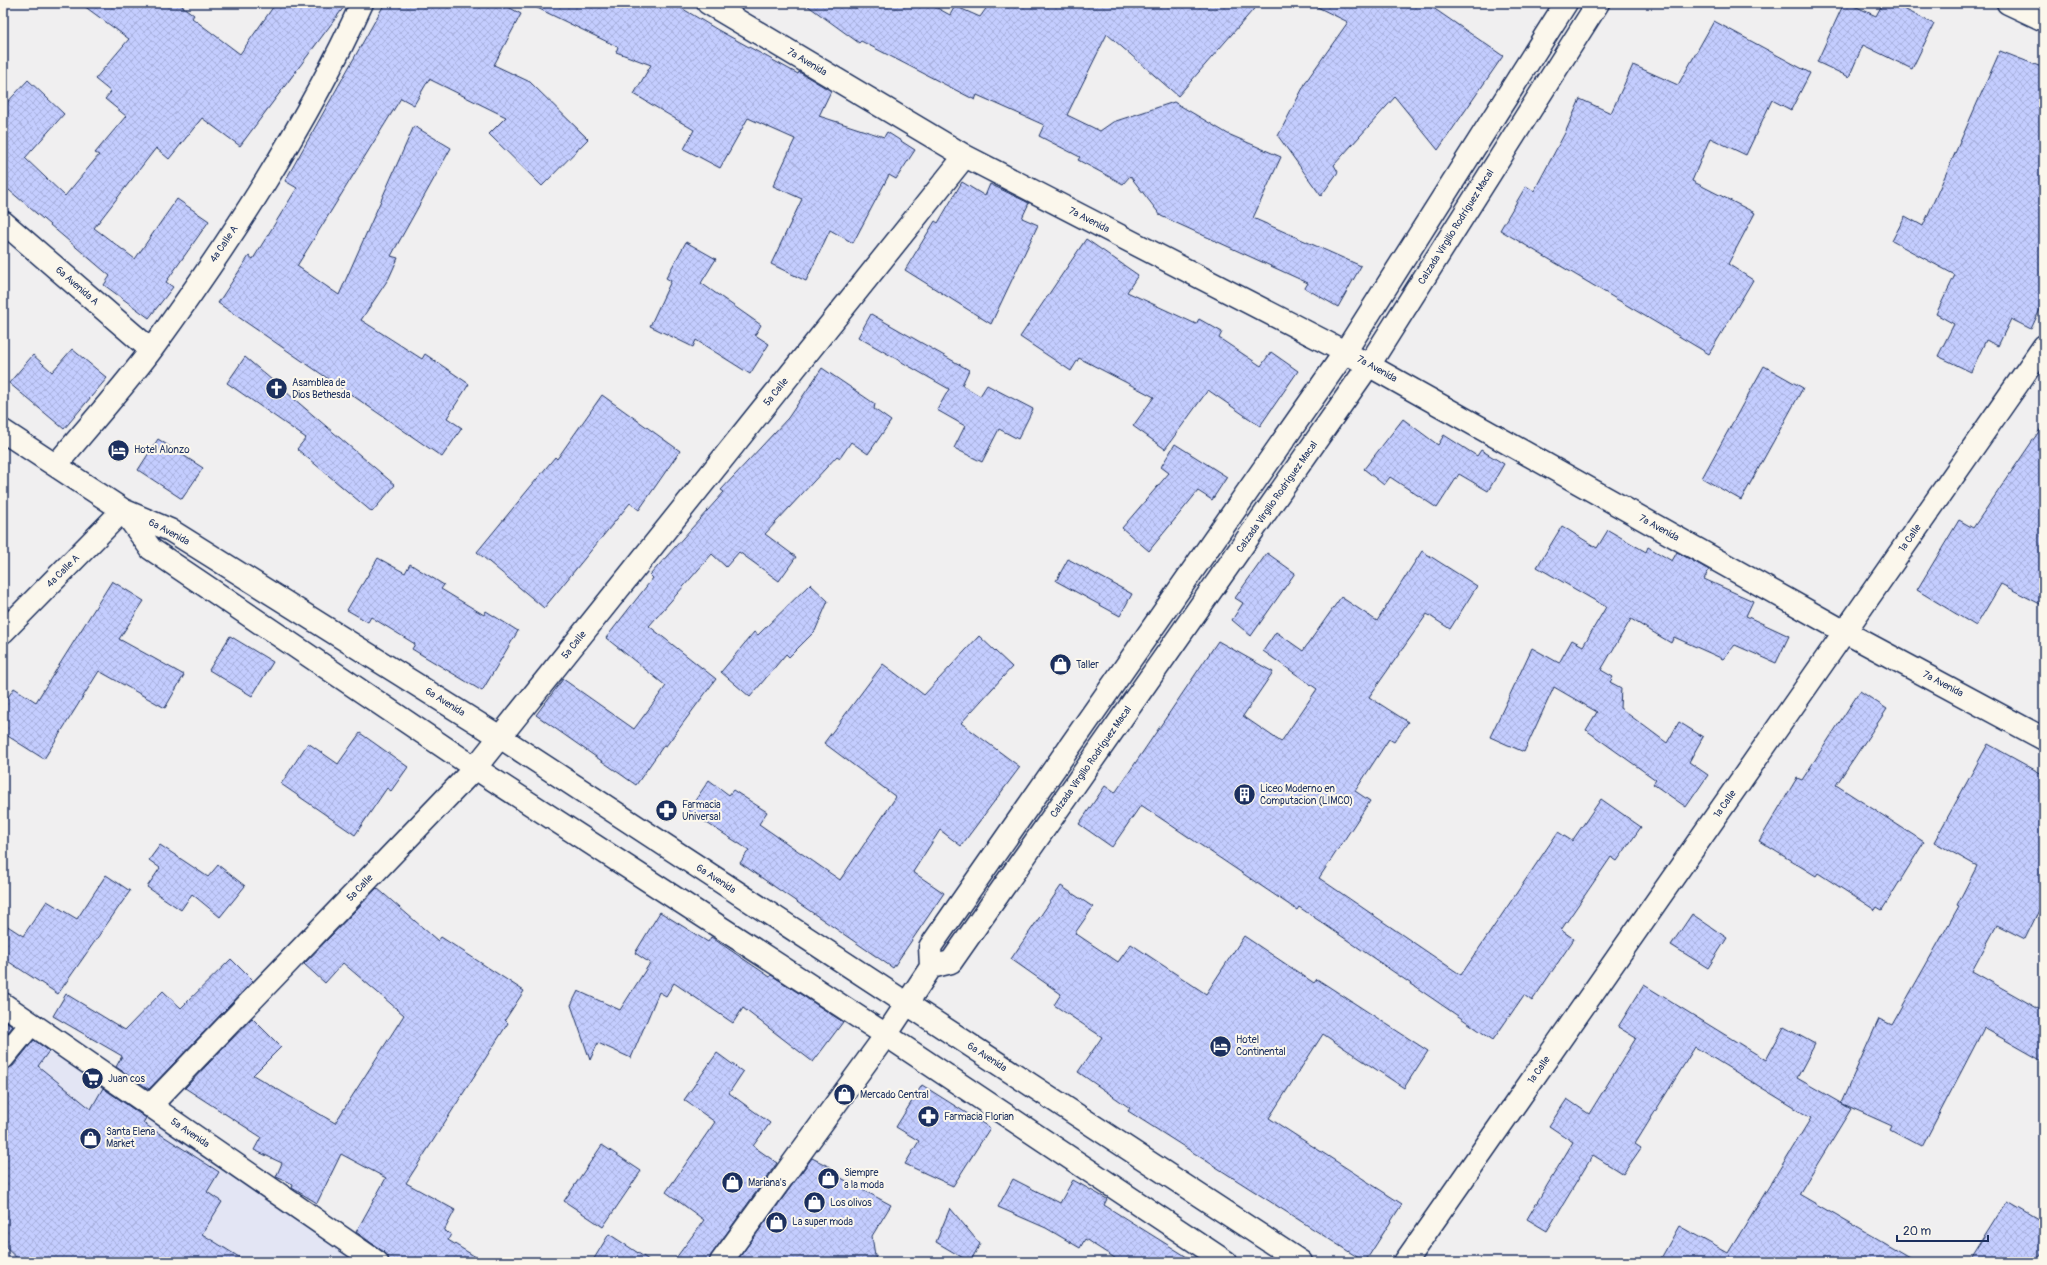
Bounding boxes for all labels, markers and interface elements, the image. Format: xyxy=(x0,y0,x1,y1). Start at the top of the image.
street label: 7a Avenida xyxy=(785,45,829,79)
street label: Calzada Virgilio Rodríguez Macal xyxy=(1416,167,1496,287)
street label: 7a Avenida xyxy=(1067,205,1112,236)
street label: 4a Calle A xyxy=(207,223,241,265)
street label: 6a Avenida A xyxy=(53,264,101,308)
street label: 7a Avenida xyxy=(1355,353,1400,385)
street label: 5a Calle xyxy=(761,375,791,409)
church icon: Asamblea de Dios Bethesda xyxy=(264,376,290,402)
place label: Asamblea de Dios Bethesda xyxy=(292,377,351,401)
hotel icon: Hotel Alonzo xyxy=(106,437,132,463)
street label: Calzada Virgilio Rodríguez Macal xyxy=(1234,439,1320,555)
place label: Hotel Alonzo xyxy=(134,444,190,456)
street label: 7a Avenida xyxy=(1637,512,1682,544)
street label: 6a Avenida xyxy=(146,516,192,548)
street label: 1a Calle xyxy=(1896,522,1924,554)
street label: 4a Calle A xyxy=(44,552,82,590)
street label: 5a Calle xyxy=(559,628,589,662)
shop icon: Taller xyxy=(1048,652,1074,678)
place label: Taller xyxy=(1076,659,1099,671)
street label: 7a Avenida xyxy=(1921,668,1966,700)
street label: 6a Avenida xyxy=(423,685,467,719)
street label: Calzada Virgilio Rodríguez Macal xyxy=(1048,704,1134,820)
building icon: Liceo Moderno en Computacion (LIMCO) xyxy=(1231,782,1257,808)
place label: Liceo Moderno en Computacion (LIMCO) xyxy=(1260,783,1353,807)
street label: 1a Calle xyxy=(1711,788,1739,820)
pharmacy icon: Farmacia Universal xyxy=(654,798,680,824)
place label: Farmacia Universal xyxy=(682,799,721,823)
street label: 6a Avenida xyxy=(694,862,738,896)
street label: 5a Calle xyxy=(344,872,376,904)
hotel icon: Hotel Continental xyxy=(1207,1033,1233,1059)
place label: Hotel Continental xyxy=(1236,1034,1286,1058)
street label: 6a Avenida xyxy=(965,1040,1009,1074)
street label: 1a Calle xyxy=(1525,1054,1553,1086)
supermarket icon: Juan cos xyxy=(80,1066,106,1092)
place label: Juan cos xyxy=(108,1073,145,1085)
shop icon: Mercado Central xyxy=(831,1082,857,1108)
place label: Mercado Central xyxy=(860,1089,929,1101)
pharmacy icon: Farmacia Florian xyxy=(916,1104,942,1130)
place label: Farmacia Florian xyxy=(944,1111,1014,1123)
street label: 5a Avenida xyxy=(168,1116,212,1151)
shop icon: Santa Elena Market xyxy=(78,1125,104,1151)
place label: Santa Elena Market xyxy=(106,1126,156,1150)
shop icon: Siempre a la moda xyxy=(816,1166,842,1192)
place label: Siempre a la moda xyxy=(844,1167,884,1191)
shop icon: Mariana's xyxy=(719,1170,745,1196)
place label: Mariana's xyxy=(748,1177,787,1189)
shop icon: Los olivos xyxy=(801,1190,827,1216)
place label: Los olivos xyxy=(830,1197,872,1209)
shop icon: La super moda xyxy=(764,1209,790,1235)
place label: La super moda xyxy=(792,1216,853,1228)
scale bar xyxy=(1897,1217,1988,1243)
text: 20 m xyxy=(1903,1224,1932,1239)

